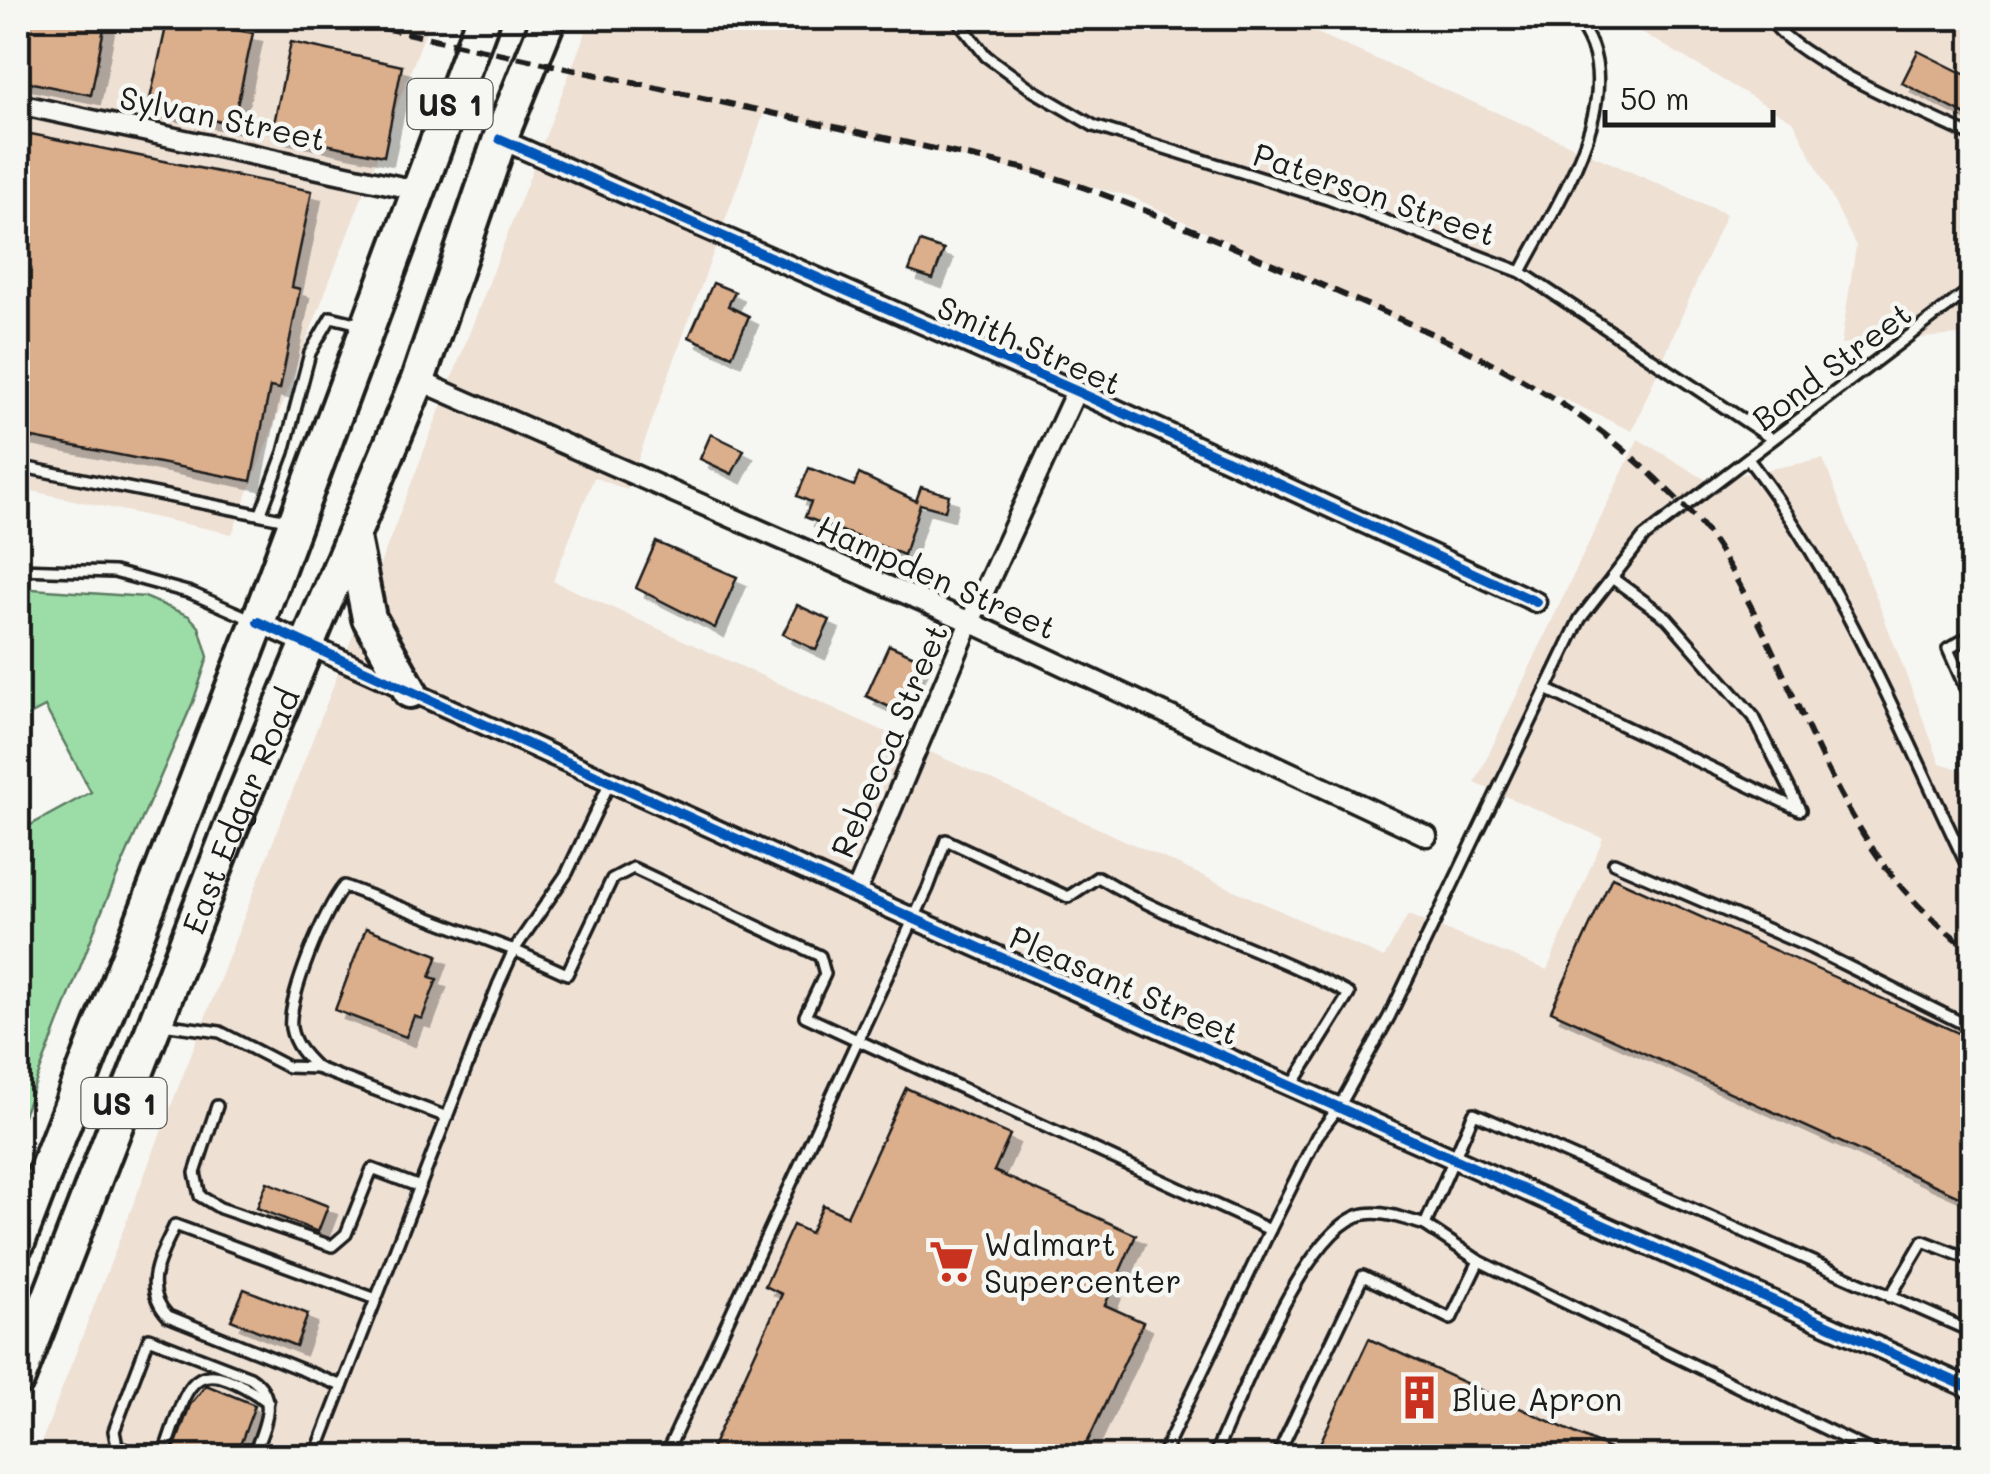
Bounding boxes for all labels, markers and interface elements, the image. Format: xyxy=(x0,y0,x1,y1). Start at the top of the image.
scale bar xyxy=(1605,65,1772,127)
street label: Sylvan Street xyxy=(116,75,330,160)
text: 50 m xyxy=(1620,78,1690,118)
road number: US 1 xyxy=(408,79,492,129)
street label: Paterson Street xyxy=(1248,132,1502,254)
street label: Smith Street xyxy=(931,285,1129,403)
street label: Bond Street xyxy=(1743,291,1919,439)
street label: Hampden Street xyxy=(811,504,1063,648)
street label: Rebecca Street xyxy=(820,617,956,863)
street label: East Edgar Road xyxy=(171,681,308,939)
street label: Pleasant Street xyxy=(1004,915,1246,1053)
road number: US 1 xyxy=(82,1078,166,1128)
place label: Walmart Supercenter xyxy=(984,1222,1181,1301)
supermarket icon: Walmart Supercenter xyxy=(927,1237,975,1285)
building icon: Blue Apron xyxy=(1395,1374,1443,1422)
place label: Blue Apron xyxy=(1452,1377,1622,1419)

